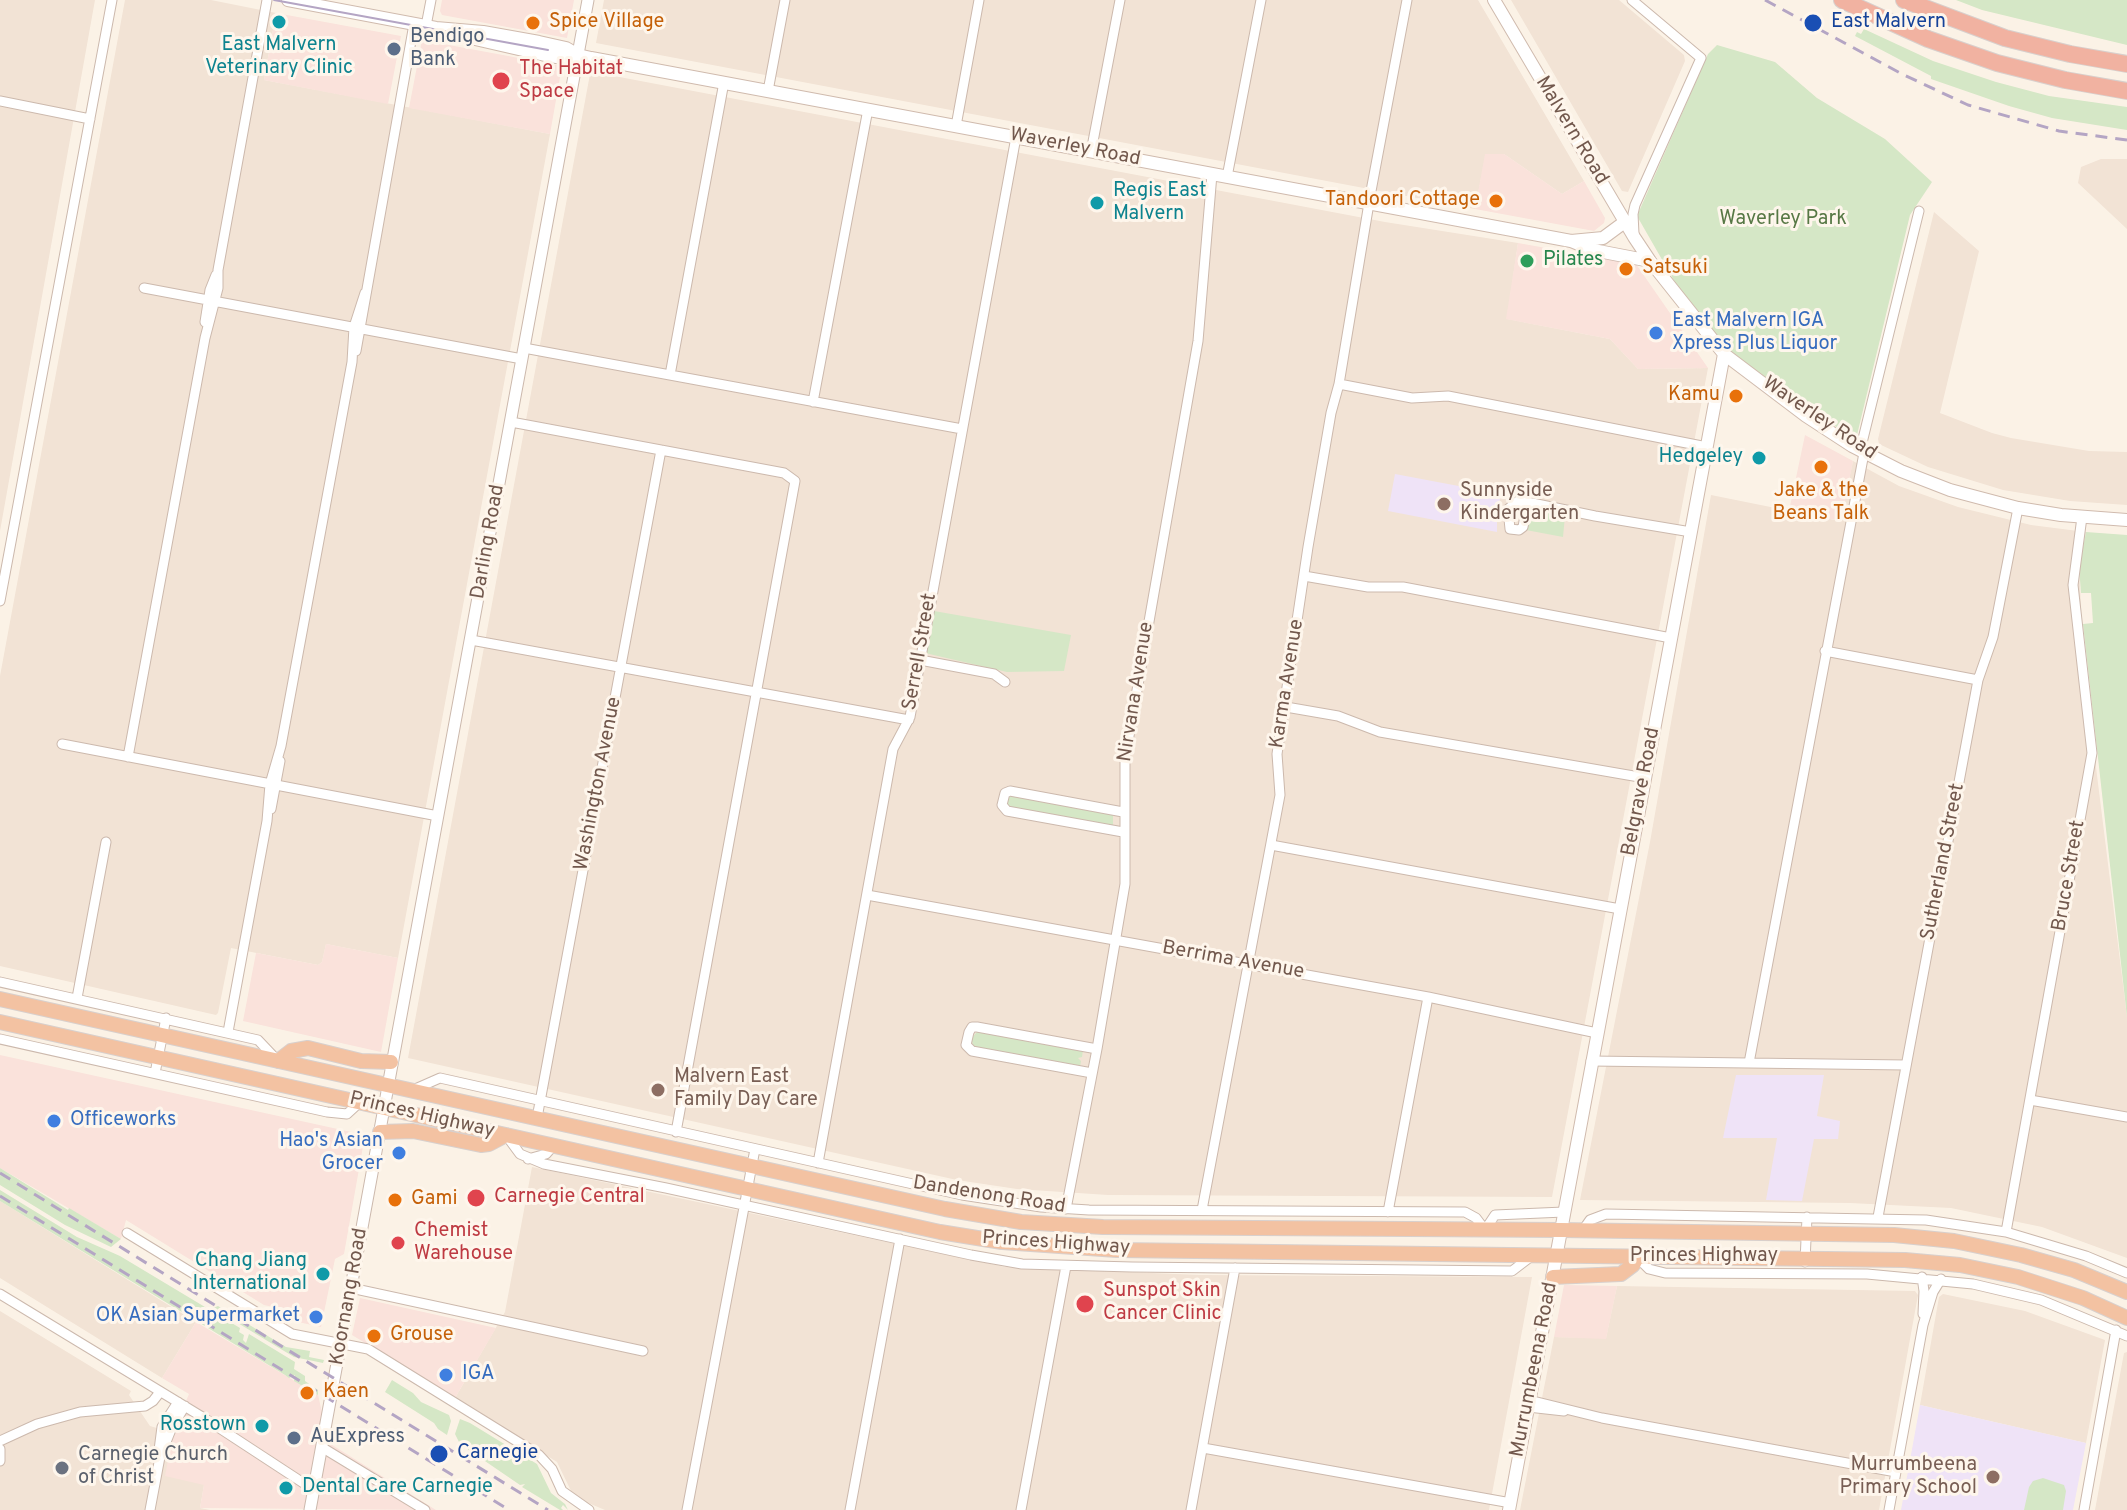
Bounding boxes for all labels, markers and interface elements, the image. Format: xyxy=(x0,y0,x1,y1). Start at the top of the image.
place label: Spice Village xyxy=(549,11,664,35)
place label: East Malvern xyxy=(1831,11,1946,35)
marker: East Malvern xyxy=(1802,12,1824,34)
marker: East Malvern Veterinary Clinic xyxy=(270,13,288,31)
marker: Spice Village xyxy=(524,14,542,32)
place label: Bendigo Bank xyxy=(410,26,484,73)
place label: East Malvern Veterinary Clinic xyxy=(205,34,353,81)
marker: Bendigo Bank xyxy=(385,40,403,58)
place label: The Habitat Space xyxy=(519,58,623,105)
marker: The Habitat Space xyxy=(490,70,512,92)
street label: Malvern Road xyxy=(1529,72,1613,190)
street label: Waverley Road xyxy=(1008,124,1142,172)
place label: Regis East Malvern xyxy=(1113,180,1206,227)
place label: Tandoori Cottage xyxy=(1325,189,1480,213)
marker: Tandoori Cottage xyxy=(1487,192,1505,210)
marker: Regis East Malvern xyxy=(1088,194,1106,212)
park label: Waverley Park xyxy=(1719,208,1847,232)
place label: Pilates xyxy=(1543,249,1603,273)
marker: Pilates xyxy=(1518,252,1536,270)
place label: Satsuki xyxy=(1642,257,1708,281)
marker: Satsuki xyxy=(1617,260,1635,278)
place label: East Malvern IGA Xpress Plus Liquor xyxy=(1672,310,1837,357)
marker: East Malvern IGA Xpress Plus Liquor xyxy=(1647,324,1665,342)
street label: Waverley Road xyxy=(1757,372,1881,466)
place label: Kamu xyxy=(1668,384,1720,408)
marker: Kamu xyxy=(1727,387,1745,405)
place label: Hedgeley xyxy=(1659,446,1743,470)
marker: Hedgeley xyxy=(1750,449,1768,467)
marker: Jake & the Beans Talk xyxy=(1812,458,1830,476)
place label: Sunnyside Kindergarten xyxy=(1460,480,1579,527)
place label: Jake & the Beans Talk xyxy=(1773,480,1869,527)
street label: Darling Road xyxy=(467,483,511,601)
marker: Sunnyside Kindergarten xyxy=(1435,495,1453,513)
street label: Serrell Street xyxy=(899,592,943,712)
street label: Karma Avenue xyxy=(1266,618,1310,750)
street label: Nirvana Avenue xyxy=(1114,620,1160,764)
street label: Washington Avenue xyxy=(570,695,628,873)
street label: Belgrave Road xyxy=(1618,726,1666,858)
street label: Sutherland Street xyxy=(1917,782,1971,942)
street label: Bruce Street xyxy=(2048,818,2092,934)
street label: Berrima Avenue xyxy=(1160,937,1306,985)
place label: Malvern East Family Day Care xyxy=(674,1066,818,1113)
marker: Malvern East Family Day Care xyxy=(649,1081,667,1099)
street label: Princes Highway xyxy=(347,1088,497,1144)
place label: Officeworks xyxy=(70,1109,176,1133)
marker: Officeworks xyxy=(45,1112,63,1130)
place label: Hao's Asian Grocer xyxy=(279,1130,383,1177)
marker: Hao's Asian Grocer xyxy=(390,1144,408,1162)
street label: Dandenong Road xyxy=(911,1172,1067,1220)
place label: Carnegie Central xyxy=(494,1186,645,1210)
marker: Carnegie Central xyxy=(465,1187,487,1209)
place label: Gami xyxy=(411,1188,458,1212)
marker: Gami xyxy=(386,1191,404,1209)
place label: Chemist Warehouse xyxy=(414,1220,513,1267)
street label: Koornang Road xyxy=(326,1227,374,1367)
street label: Princes Highway xyxy=(981,1227,1131,1261)
marker: Chemist Warehouse xyxy=(389,1234,407,1252)
street label: Princes Highway xyxy=(1630,1245,1778,1269)
place label: Chang Jiang International xyxy=(192,1250,307,1297)
marker: Chang Jiang International xyxy=(314,1265,332,1283)
place label: Sunspot Skin Cancer Clinic xyxy=(1103,1280,1221,1327)
street label: Murrumbeena Road xyxy=(1506,1281,1564,1459)
marker: Sunspot Skin Cancer Clinic xyxy=(1074,1293,1096,1315)
place label: OK Asian Supermarket xyxy=(96,1305,300,1329)
marker: OK Asian Supermarket xyxy=(307,1308,325,1326)
place label: Grouse xyxy=(390,1324,453,1348)
marker: Grouse xyxy=(365,1327,383,1345)
place label: IGA xyxy=(462,1363,495,1387)
marker: IGA xyxy=(437,1366,455,1384)
place label: Kaen xyxy=(323,1381,369,1405)
marker: Kaen xyxy=(298,1384,316,1402)
place label: Rosstown xyxy=(160,1414,246,1438)
marker: Rosstown xyxy=(253,1417,271,1435)
place label: AuExpress xyxy=(310,1426,405,1450)
marker: AuExpress xyxy=(285,1429,303,1447)
place label: Carnegie xyxy=(457,1442,538,1466)
marker: Carnegie xyxy=(428,1443,450,1465)
place label: Carnegie Church of Christ xyxy=(78,1444,228,1491)
place label: Murrumbeena Primary School xyxy=(1840,1454,1977,1501)
marker: Carnegie Church of Christ xyxy=(53,1459,71,1477)
marker: Murrumbeena Primary School xyxy=(1984,1468,2002,1486)
place label: Dental Care Carnegie xyxy=(302,1476,493,1500)
marker: Dental Care Carnegie xyxy=(277,1479,295,1497)

